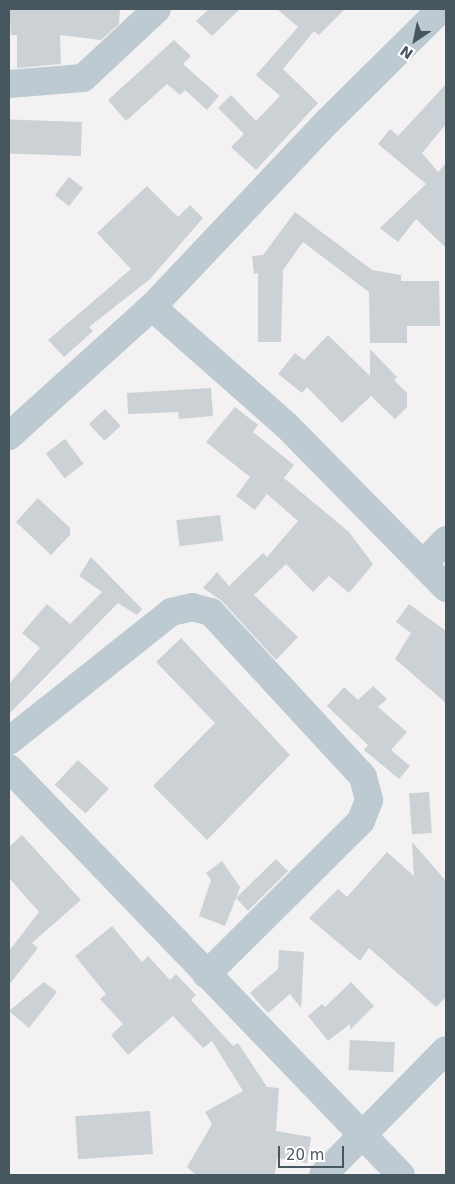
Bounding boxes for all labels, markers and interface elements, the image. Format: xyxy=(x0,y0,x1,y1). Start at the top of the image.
north arrow xyxy=(390,15,440,65)
text: N xyxy=(397,43,416,62)
scale bar xyxy=(280,1136,346,1168)
text: 20 m xyxy=(286,1146,324,1164)

